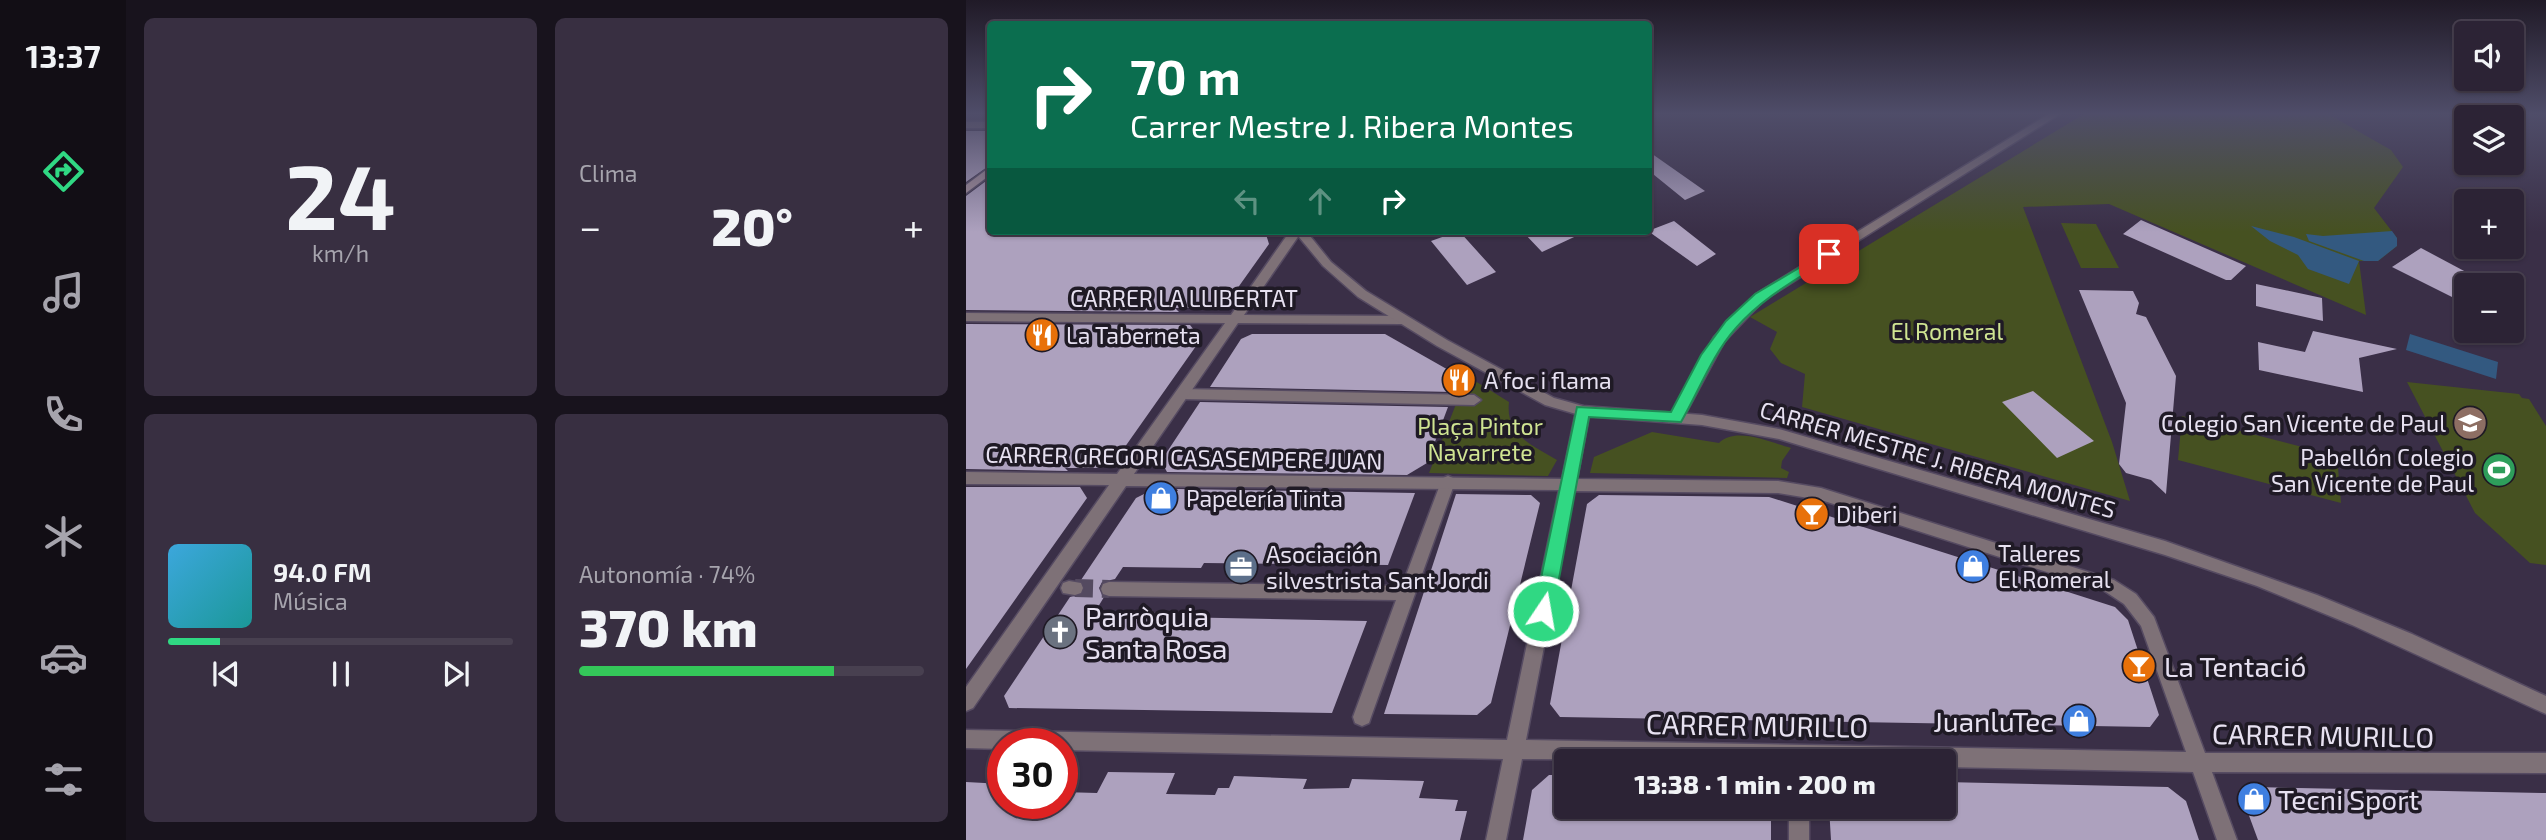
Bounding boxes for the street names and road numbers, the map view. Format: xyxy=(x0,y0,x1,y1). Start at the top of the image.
street label: CARRER LA LLIBERTAT xyxy=(1070,284,1298,312)
street label: CARRER MESTRE J. RIBERA MONTES xyxy=(1757,395,2119,523)
street label: CARRER GREGORI CASASEMPERE JUAN xyxy=(985,440,1383,474)
street label: CARRER MURILLO xyxy=(1646,706,1868,744)
street label: CARRER MURILLO xyxy=(2212,716,2434,754)

